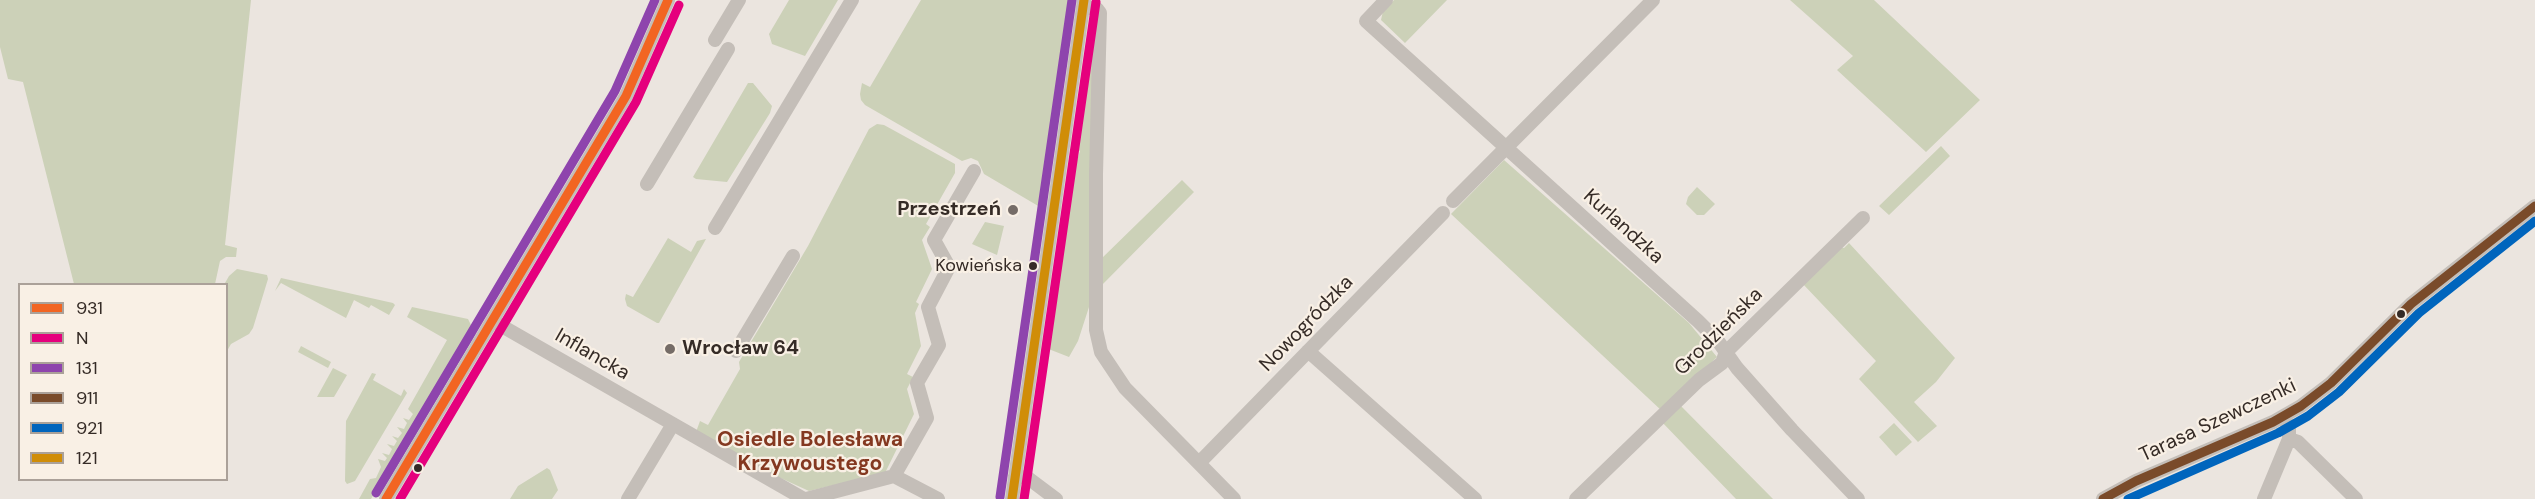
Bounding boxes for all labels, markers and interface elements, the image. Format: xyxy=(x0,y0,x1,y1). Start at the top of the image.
street label: Kurlandzka xyxy=(1578,185,1668,269)
place label: Przestrzeń xyxy=(897,198,1001,222)
marker: Przestrzeń xyxy=(1006,203,1020,217)
place label: Kowieńska xyxy=(935,255,1022,277)
marker: Kowieńska xyxy=(1027,260,1039,272)
street label: Nowogródzka xyxy=(1255,271,1359,377)
legend xyxy=(18,283,228,481)
street label: Grodzieńska xyxy=(1670,283,1768,381)
text: 931 xyxy=(76,296,103,320)
unlabelled marker xyxy=(2395,308,2407,320)
street label: Inflancka xyxy=(550,324,634,386)
text: N xyxy=(76,326,88,350)
place label: Wrocław 64 xyxy=(682,337,799,361)
marker: Wrocław 64 xyxy=(663,342,677,356)
text: 131 xyxy=(76,356,98,380)
street label: Tarasa Szewczenki xyxy=(2136,374,2300,468)
text: 911 xyxy=(76,386,98,410)
text: 921 xyxy=(76,416,103,440)
district label: Osiedle Bolesława Krzywoustego xyxy=(717,427,903,477)
text: 121 xyxy=(76,446,98,470)
unlabelled marker xyxy=(412,462,424,474)

